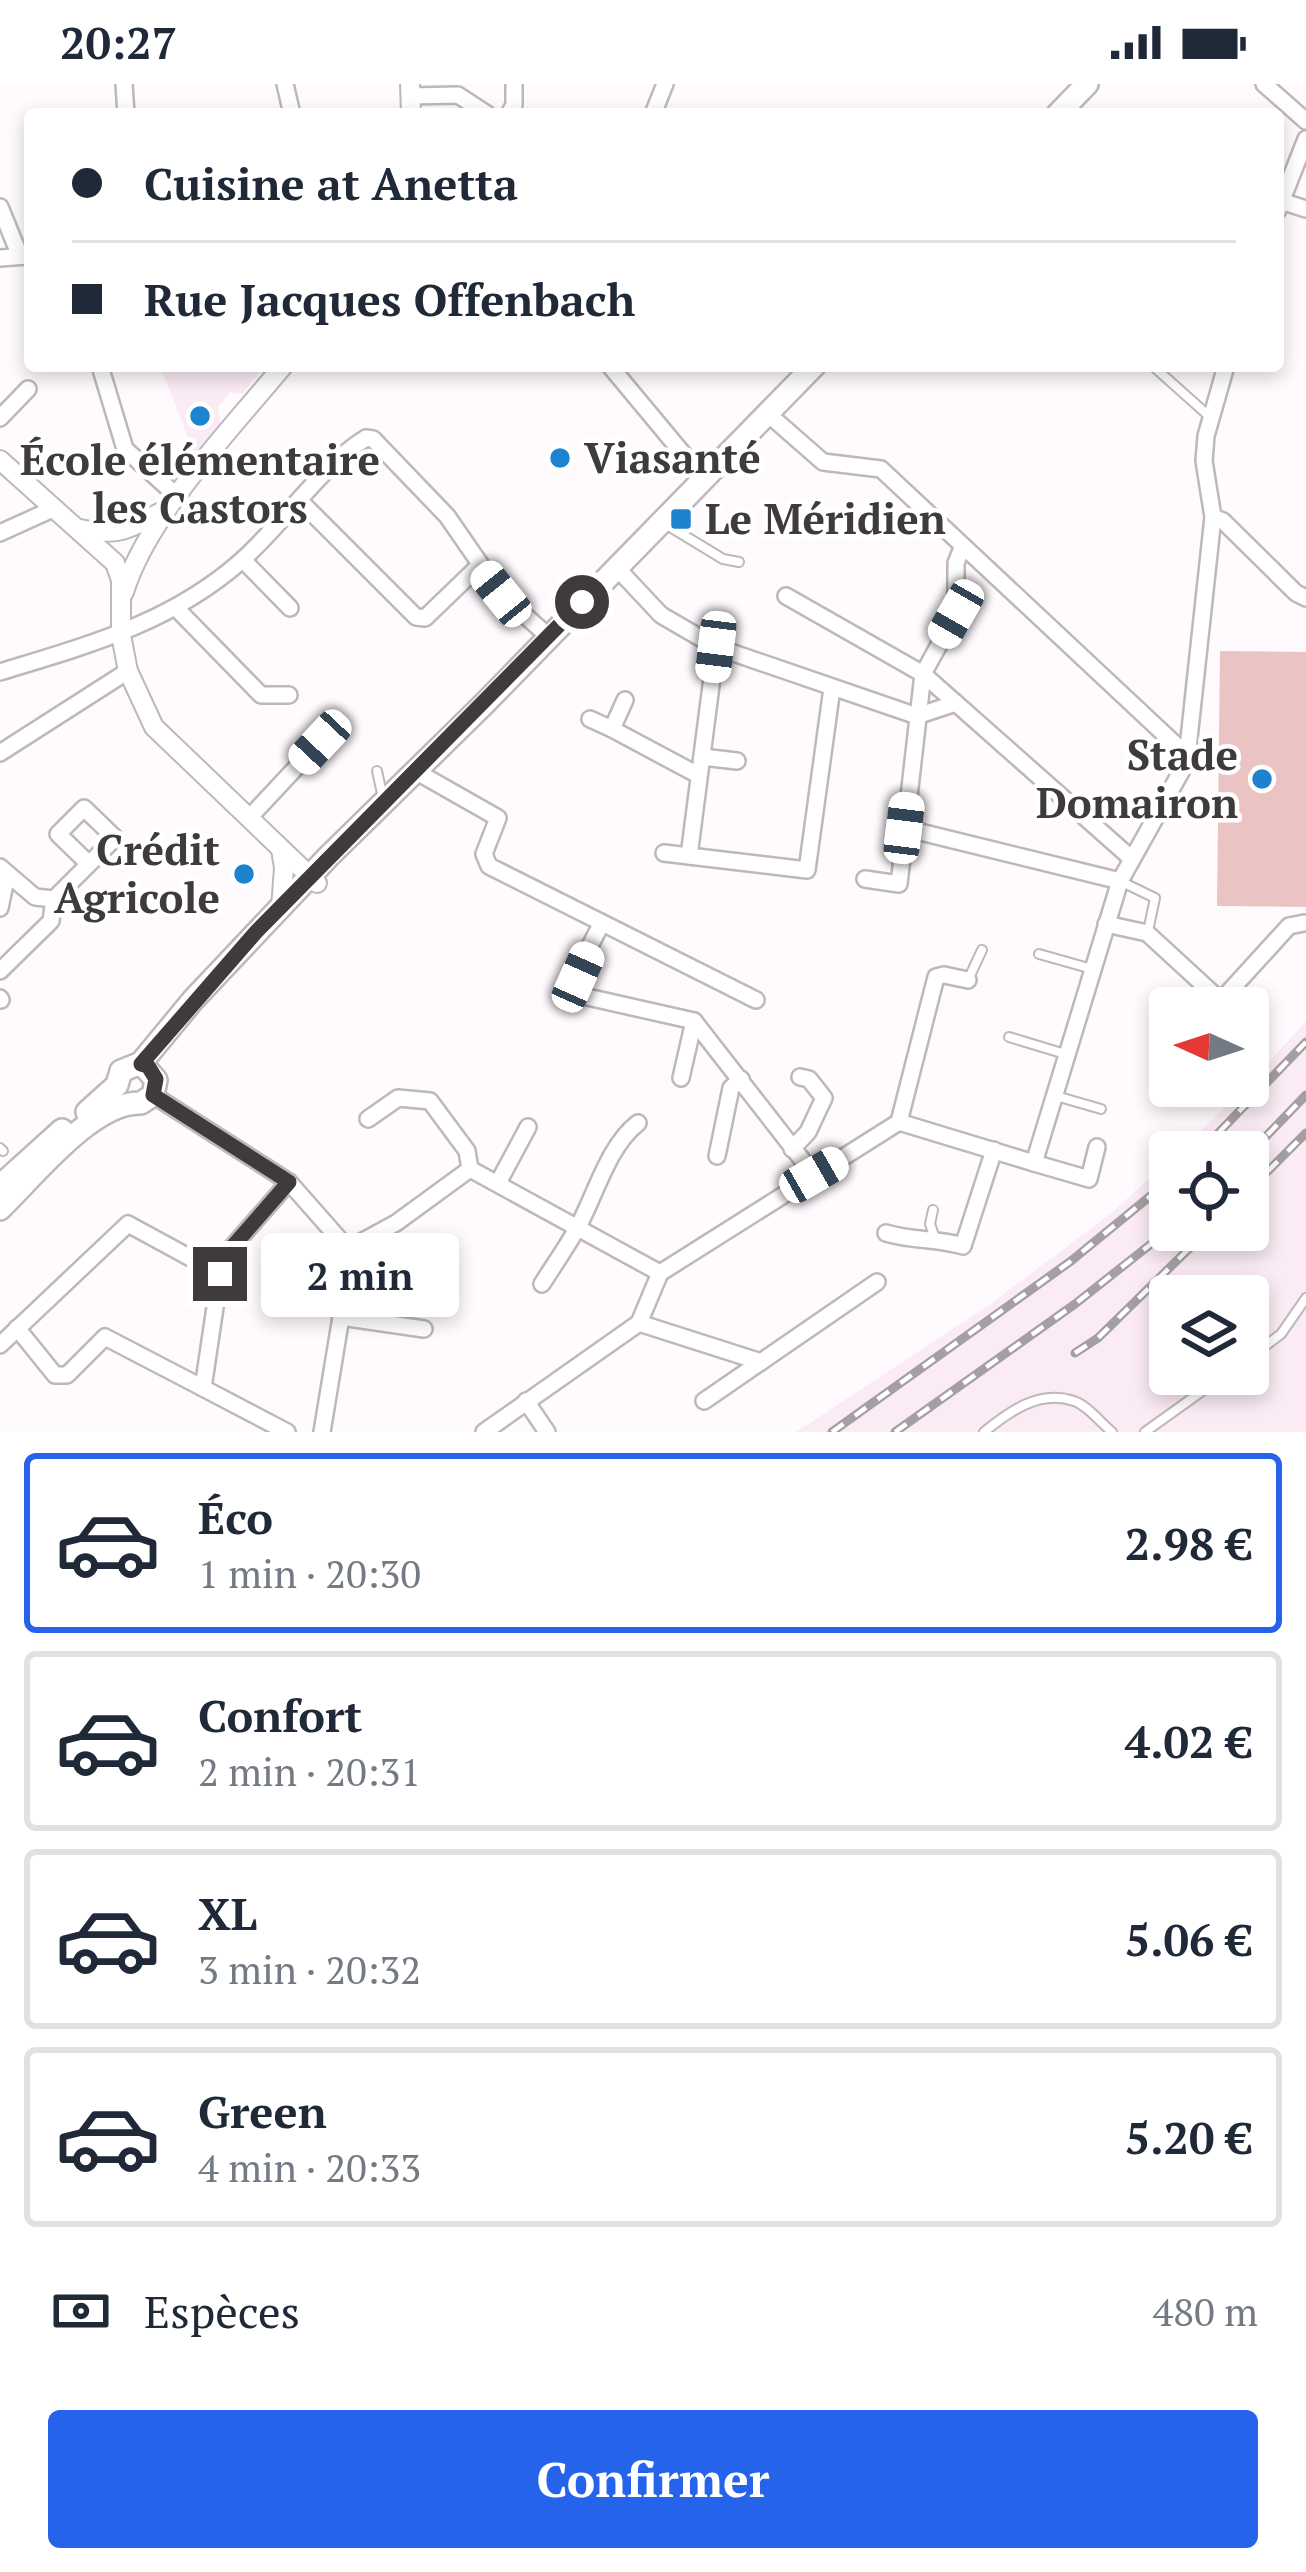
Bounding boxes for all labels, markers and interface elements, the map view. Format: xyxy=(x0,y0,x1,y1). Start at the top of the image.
text: 20:27 xyxy=(60,12,177,72)
text: Cuisine at Anetta xyxy=(144,153,518,213)
text: Rue Jacques Offenbach xyxy=(144,269,635,329)
marker: École élémentaire les Castors xyxy=(187,403,213,429)
place label: Viasanté xyxy=(584,429,761,485)
place label: École élémentaire les Castors xyxy=(20,431,380,535)
marker: Viasanté xyxy=(547,445,573,471)
place label: Le Méridien xyxy=(705,490,946,546)
marker: Le Méridien xyxy=(668,506,694,532)
car xyxy=(464,555,538,633)
car xyxy=(922,574,990,654)
route start xyxy=(555,575,609,629)
car xyxy=(694,609,738,685)
car xyxy=(282,703,358,781)
place label: Stade Domairon xyxy=(1036,726,1238,830)
marker: Stade Domairon xyxy=(1249,766,1275,792)
car xyxy=(882,790,926,866)
place label: Crédit Agricole xyxy=(54,821,220,925)
marker: Crédit Agricole xyxy=(231,861,257,887)
car xyxy=(547,937,609,1017)
north arrow xyxy=(1149,987,1269,1107)
map controls xyxy=(1149,987,1269,1395)
button: locate xyxy=(1149,1131,1269,1251)
car xyxy=(774,1141,854,1209)
callout: 2 min xyxy=(262,1232,460,1316)
route end xyxy=(193,1247,247,1301)
text: 2 min xyxy=(307,1249,413,1301)
button: layers xyxy=(1149,1275,1269,1395)
text: Éco xyxy=(198,1487,273,1547)
icon: car xyxy=(54,1489,162,1597)
text: 2.98 € xyxy=(1125,1513,1252,1573)
text: 1 min · 20:30 xyxy=(198,1547,421,1599)
text: Confort xyxy=(198,1685,362,1745)
icon: car xyxy=(54,1687,162,1795)
text: 4.02 € xyxy=(1125,1711,1252,1771)
text: 2 min · 20:31 xyxy=(198,1745,421,1797)
text: XL xyxy=(198,1883,257,1943)
icon: car xyxy=(54,1885,162,1993)
text: 5.06 € xyxy=(1125,1909,1252,1969)
text: 3 min · 20:32 xyxy=(198,1943,421,1995)
text: Green xyxy=(198,2081,327,2141)
icon: car xyxy=(54,2083,162,2191)
text: 5.20 € xyxy=(1125,2107,1252,2167)
text: 4 min · 20:33 xyxy=(198,2141,421,2193)
icon: cash xyxy=(48,2278,114,2344)
text: Espèces xyxy=(144,2281,300,2341)
text: 480 m xyxy=(1153,2285,1258,2337)
button: Confirmer xyxy=(48,2410,1258,2548)

